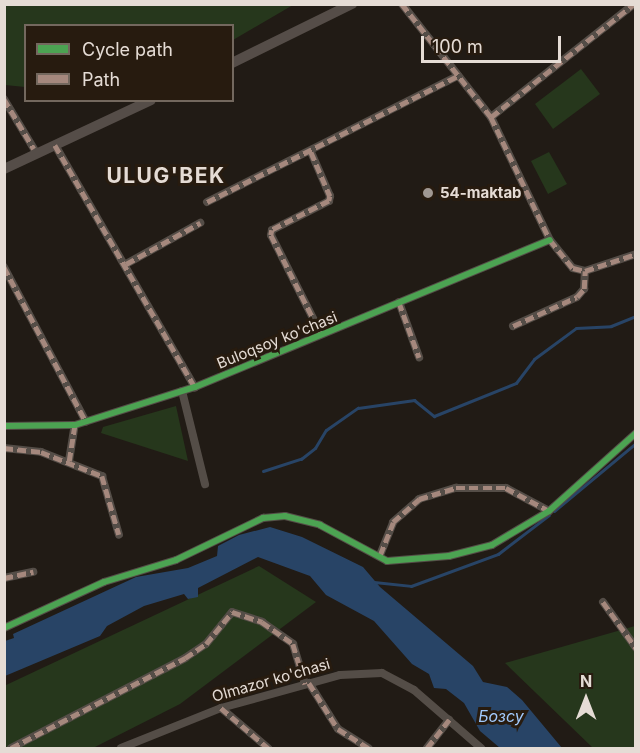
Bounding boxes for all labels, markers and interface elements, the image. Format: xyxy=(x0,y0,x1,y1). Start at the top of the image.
legend xyxy=(24,24,234,102)
scale bar xyxy=(424,24,564,62)
text: 100 m xyxy=(432,36,483,57)
text: Cycle path xyxy=(82,39,173,60)
text: Path xyxy=(82,69,120,90)
district label: ULUG'BEK xyxy=(106,163,226,189)
place label: 54-maktab xyxy=(440,184,522,202)
marker: 54-maktab xyxy=(421,186,435,200)
street label: Buloqsoy ko'chasi xyxy=(214,308,340,372)
street label: Olmazor ko'chasi xyxy=(210,655,332,705)
north arrow xyxy=(556,669,616,729)
text: N xyxy=(580,671,592,691)
water label: Бозсу xyxy=(478,706,524,726)

